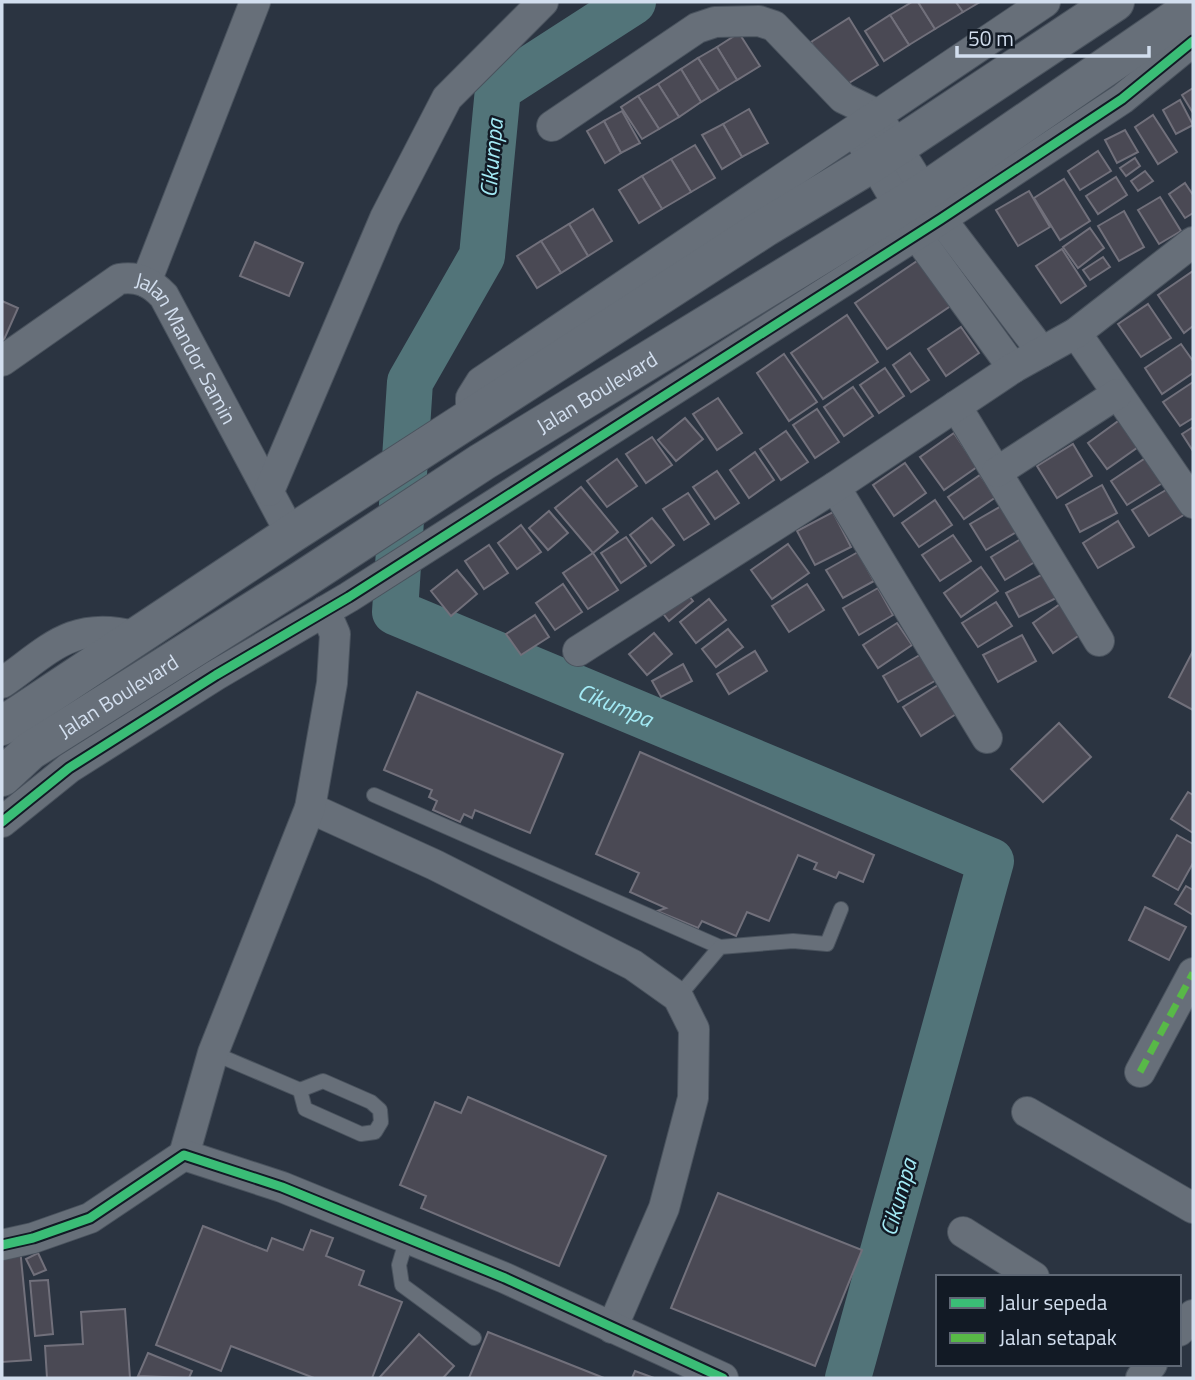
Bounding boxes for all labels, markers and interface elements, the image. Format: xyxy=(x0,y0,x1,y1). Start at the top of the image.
scale bar xyxy=(957,14,1150,58)
text: 50 m xyxy=(968,22,1014,54)
water label: Cikumpa xyxy=(470,116,512,199)
street label: Jalan Mandor Samin xyxy=(132,263,245,430)
street label: Jalan Boulevard xyxy=(530,343,663,441)
street label: Jalan Boulevard xyxy=(51,646,184,746)
water label: Cikumpa xyxy=(572,673,660,736)
water label: Cikumpa xyxy=(870,1153,926,1240)
legend xyxy=(936,1275,1181,1366)
text: Jalur sepeda xyxy=(999,1286,1108,1318)
text: Jalan setapak xyxy=(999,1321,1117,1353)

